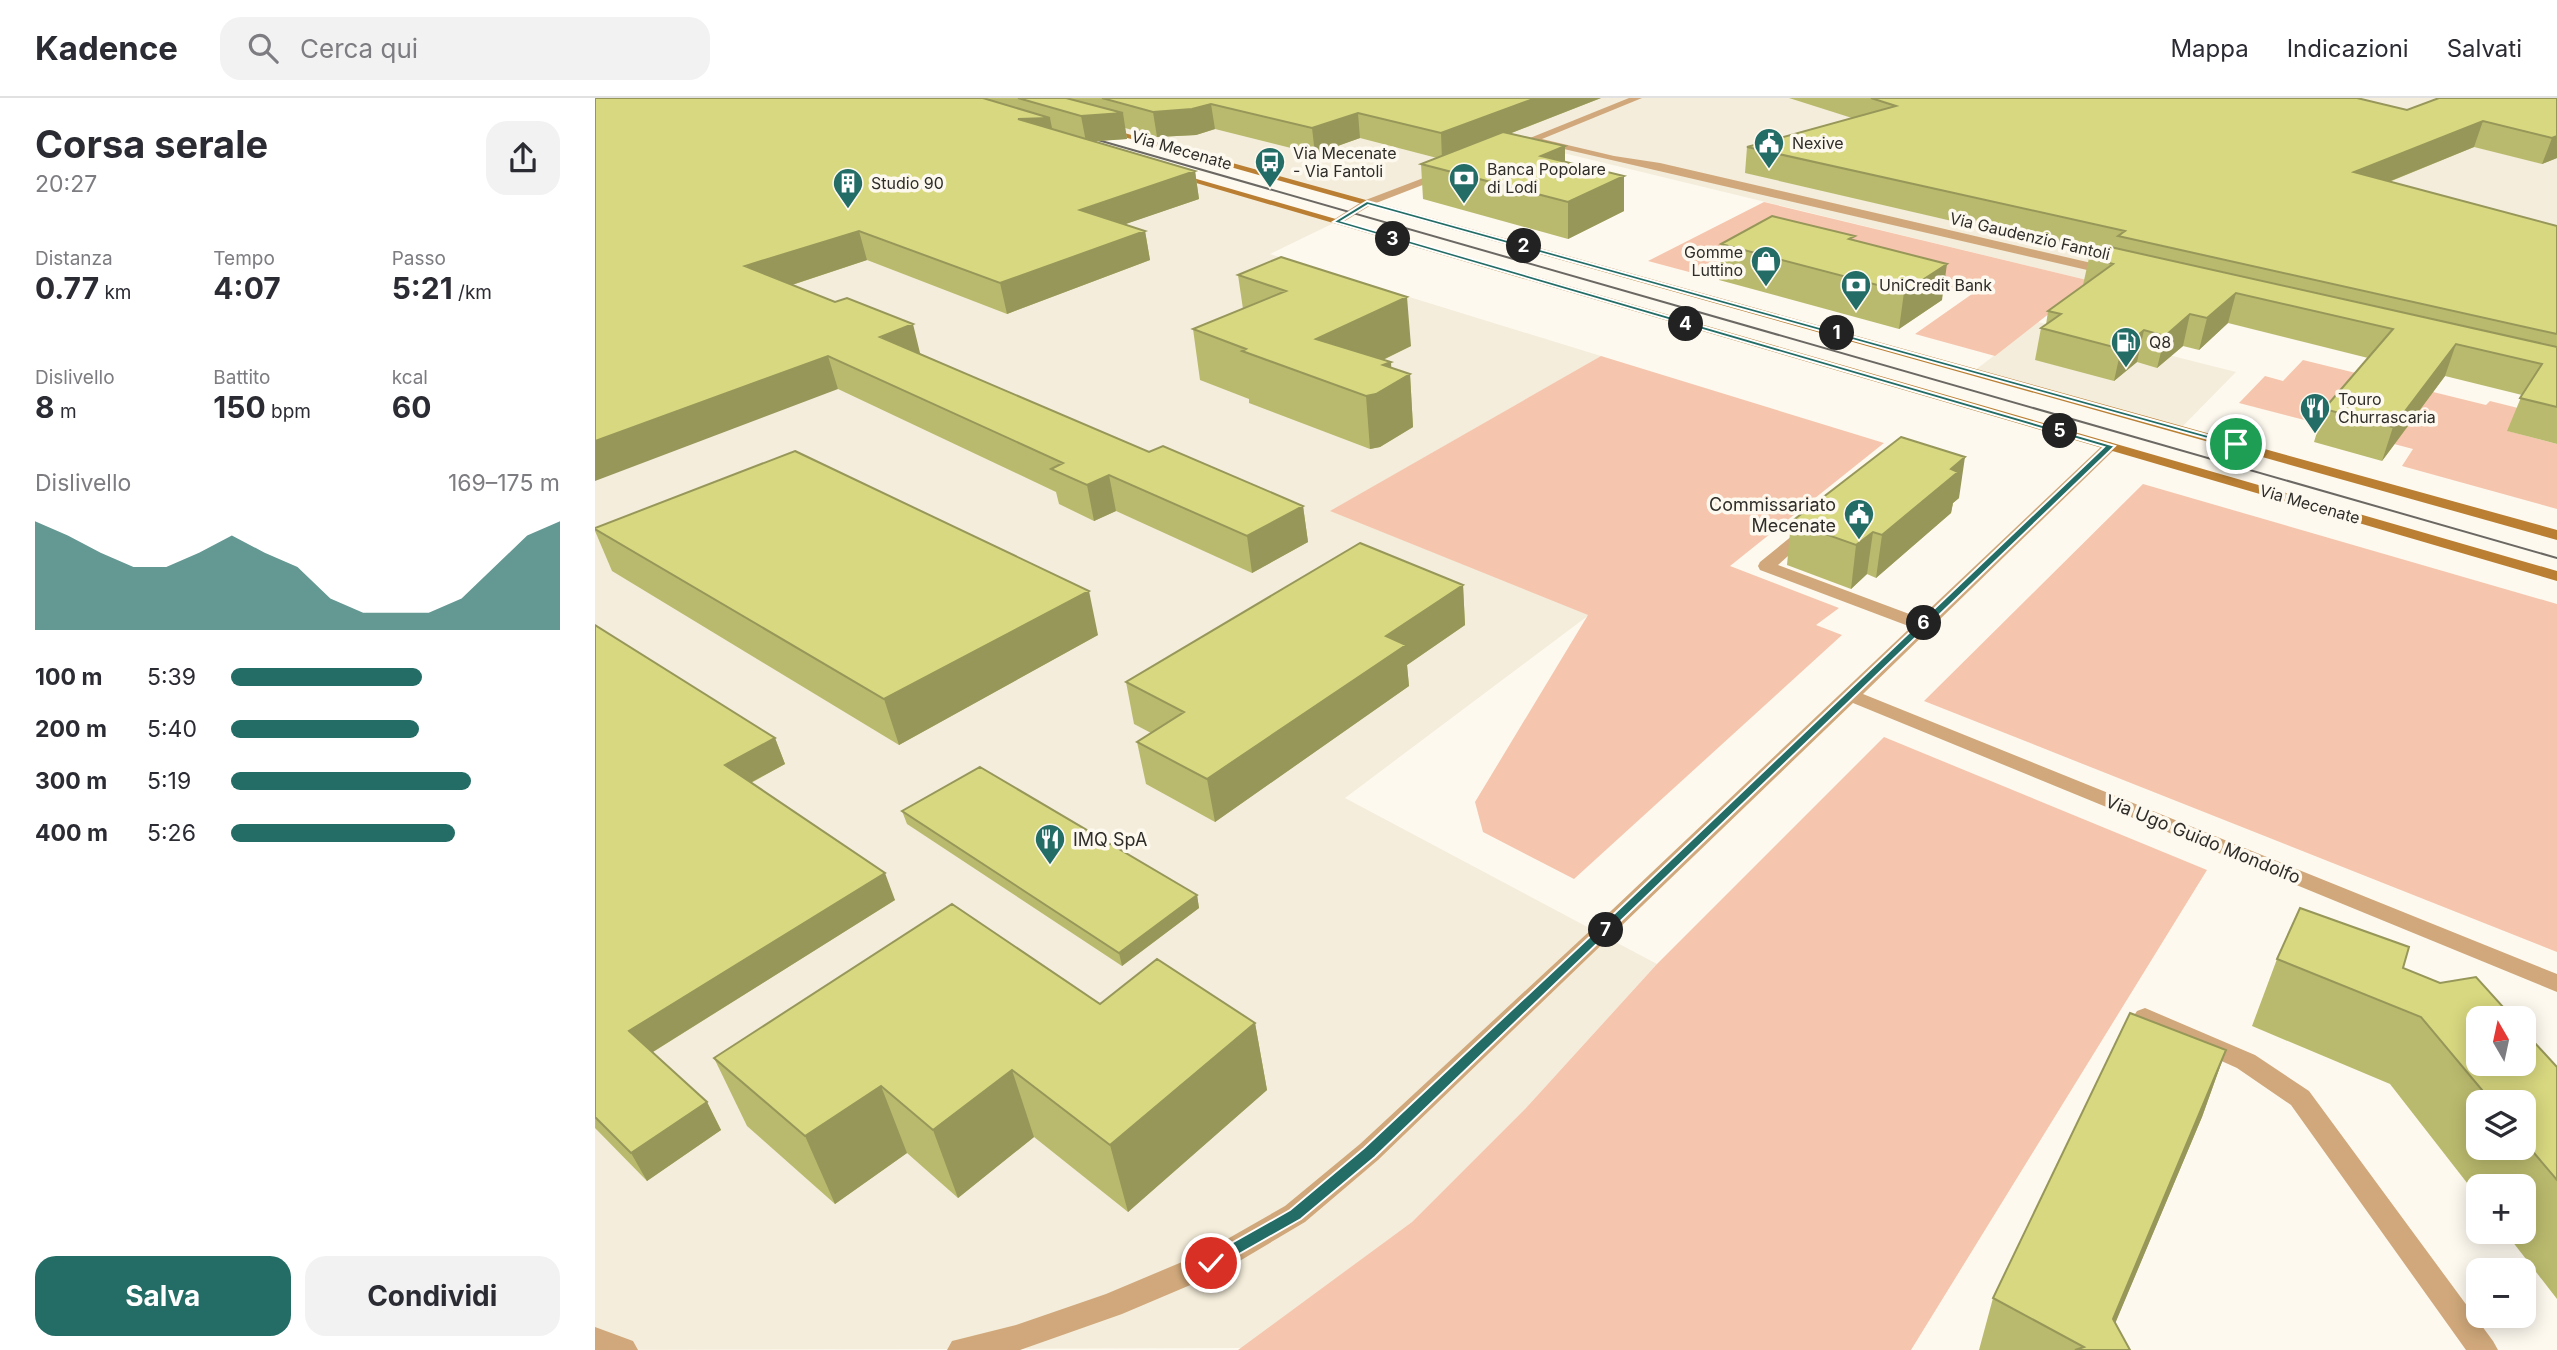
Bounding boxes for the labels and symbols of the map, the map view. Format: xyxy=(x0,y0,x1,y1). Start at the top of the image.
street label: Via Mecenate xyxy=(1129,126,1235,174)
public building icon: Nexive xyxy=(1752,126,1786,170)
place label: Nexive xyxy=(1792,133,1844,153)
place label: Via Mecenate - Via Fantoli xyxy=(1293,143,1397,181)
bus stop icon: Via Mecenate - Via Fantoli xyxy=(1253,145,1287,189)
place label: Banca Popolare di Lodi xyxy=(1487,159,1606,197)
bank icon: Banca Popolare di Lodi xyxy=(1447,161,1481,205)
building icon: Studio 90 xyxy=(831,166,865,210)
place label: Studio 90 xyxy=(871,173,944,193)
street label: Via Gaudenzio Fantoli xyxy=(1948,208,2112,264)
pin: 3 xyxy=(1375,222,1411,256)
pin: 2 xyxy=(1507,228,1541,264)
place label: Gomme Luttino xyxy=(1684,242,1743,280)
shop icon: Gomme Luttino xyxy=(1749,244,1783,288)
bank icon: UniCredit Bank xyxy=(1839,268,1873,312)
place label: UniCredit Bank xyxy=(1879,275,1992,295)
pin: 4 xyxy=(1669,306,1703,342)
pin: 1 xyxy=(1819,316,1855,350)
fuel station icon: Q8 xyxy=(2109,325,2143,369)
place label: Q8 xyxy=(2149,332,2171,352)
place label: Touro Churrascaria xyxy=(2338,389,2436,427)
restaurant icon: Touro Churrascaria xyxy=(2298,391,2332,435)
pin: 5 xyxy=(2043,414,2077,448)
pin xyxy=(2206,414,2266,474)
street label: Via Mecenate xyxy=(2257,480,2363,528)
place label: Commissariato Mecenate xyxy=(1709,494,1836,536)
public building icon: Commissariato Mecenate xyxy=(1842,497,1876,541)
pin: 6 xyxy=(1907,606,1941,640)
street label: Via Ugo Guido Mondolfo xyxy=(2102,790,2304,888)
restaurant icon: IMQ SpA xyxy=(1033,822,1067,866)
place label: IMQ SpA xyxy=(1073,829,1147,850)
pin: 7 xyxy=(1588,912,1623,948)
north arrow xyxy=(2466,1006,2536,1076)
pin xyxy=(1181,1233,1241,1293)

